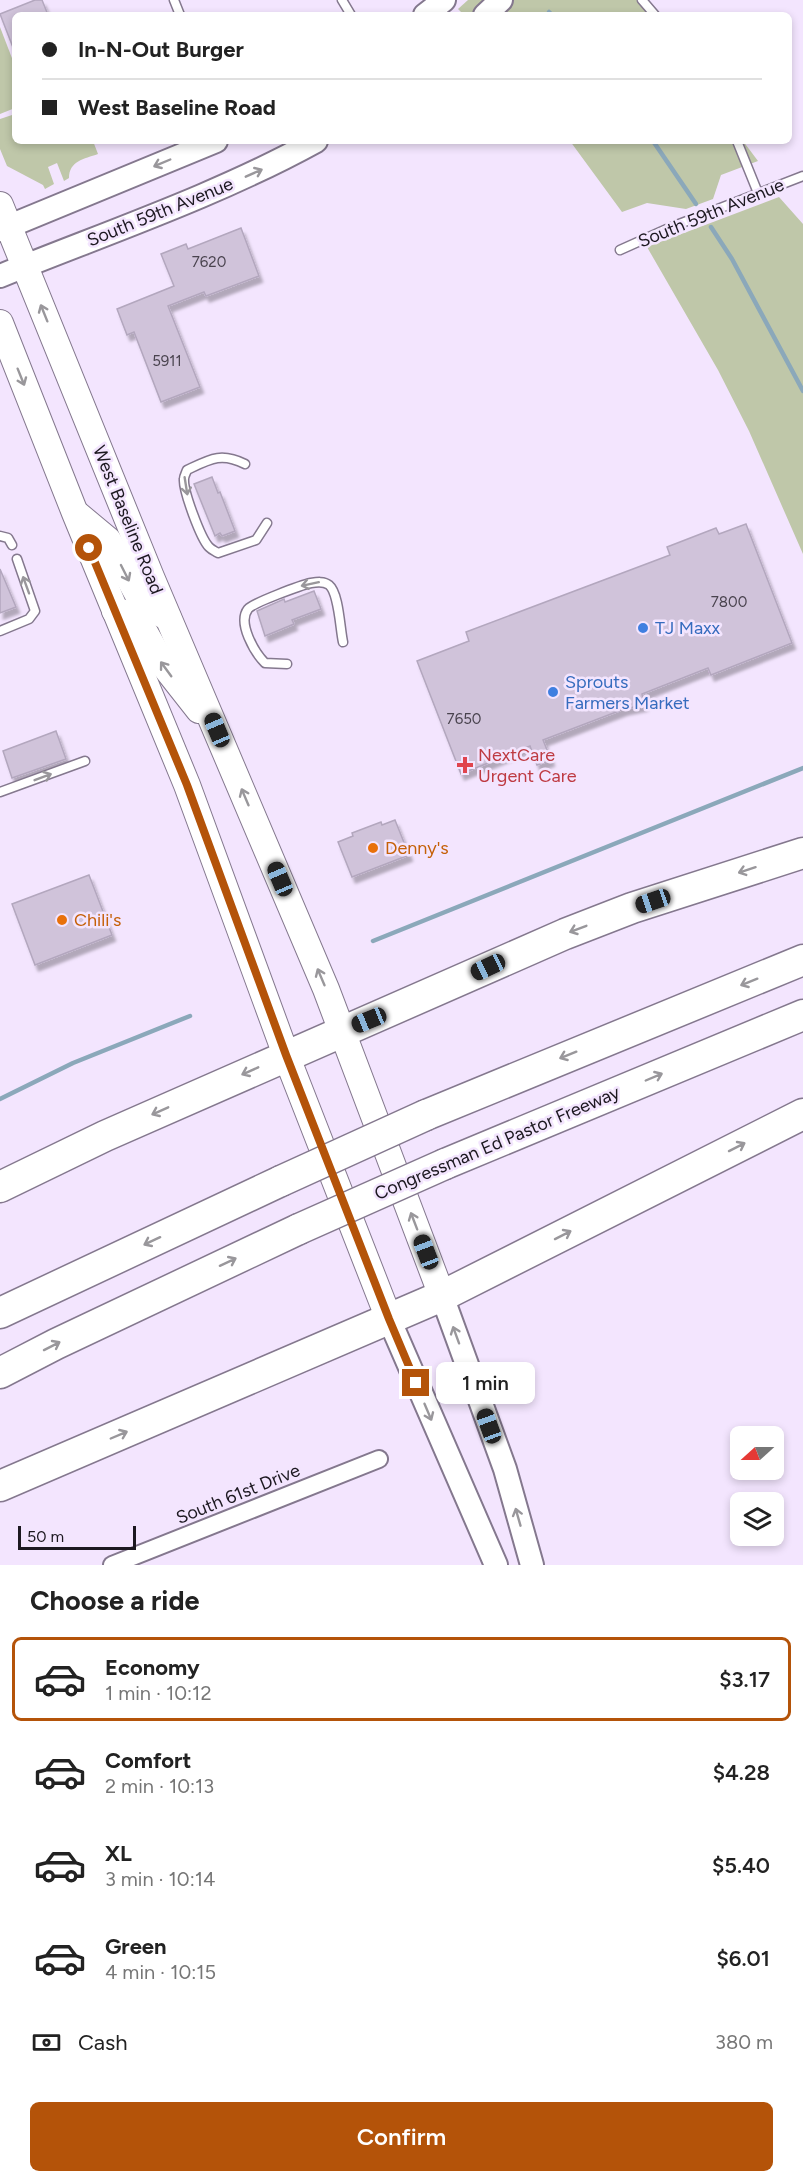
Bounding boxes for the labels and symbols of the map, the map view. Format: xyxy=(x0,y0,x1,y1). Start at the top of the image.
one-way arrow xyxy=(153,158,172,169)
one-way arrow xyxy=(245,166,263,178)
street label: South 59th Avenue xyxy=(84,173,236,251)
street label: South 59th Avenue xyxy=(635,174,787,252)
house number: 7620 xyxy=(192,253,226,271)
one-way arrow xyxy=(38,305,49,323)
house number: 5911 xyxy=(152,352,182,370)
one-way arrow xyxy=(17,367,28,386)
street label: West Baseline Road xyxy=(88,442,168,598)
one-way arrow xyxy=(181,476,192,496)
route start xyxy=(75,534,102,561)
one-way arrow xyxy=(120,564,131,582)
one-way arrow xyxy=(19,576,30,595)
one-way arrow xyxy=(301,579,320,590)
house number: 7800 xyxy=(711,593,747,611)
place label: TJ Maxx xyxy=(655,617,721,639)
marker: TJ Maxx xyxy=(636,621,650,635)
one-way arrow xyxy=(160,662,173,678)
place label: Sprouts Farmers Market xyxy=(565,671,690,714)
marker: Sprouts Farmers Market xyxy=(546,685,560,699)
car xyxy=(202,710,232,750)
house number: 7650 xyxy=(447,710,481,728)
place label: NextCare Urgent Care xyxy=(478,744,577,787)
marker: NextCare Urgent Care xyxy=(456,756,474,774)
one-way arrow xyxy=(33,770,51,781)
one-way arrow xyxy=(239,788,250,807)
place label: Denny's xyxy=(385,837,449,859)
marker: Denny's xyxy=(366,841,380,855)
car xyxy=(265,859,295,899)
one-way arrow xyxy=(738,865,757,876)
car xyxy=(633,887,673,915)
place label: Chili's xyxy=(74,909,121,931)
marker: Chili's xyxy=(55,913,69,927)
one-way arrow xyxy=(569,924,588,935)
car xyxy=(468,951,508,983)
one-way arrow xyxy=(315,968,326,986)
one-way arrow xyxy=(740,977,758,988)
car xyxy=(349,1005,389,1035)
one-way arrow xyxy=(559,1050,578,1061)
one-way arrow xyxy=(241,1066,259,1078)
one-way arrow xyxy=(644,1071,663,1082)
street label: Congressman Ed Pastor Freeway xyxy=(371,1081,623,1205)
one-way arrow xyxy=(151,1107,169,1118)
one-way arrow xyxy=(728,1141,745,1153)
one-way arrow xyxy=(408,1213,419,1231)
one-way arrow xyxy=(553,1229,571,1240)
car xyxy=(411,1232,441,1272)
one-way arrow xyxy=(144,1236,162,1248)
one-way arrow xyxy=(219,1256,237,1268)
one-way arrow xyxy=(449,1326,460,1344)
one-way arrow xyxy=(43,1340,60,1352)
callout: 1 min xyxy=(437,1362,536,1404)
route end xyxy=(402,1369,429,1396)
one-way arrow xyxy=(423,1402,435,1420)
car xyxy=(474,1406,504,1446)
north arrow xyxy=(730,1426,784,1480)
one-way arrow xyxy=(110,1429,128,1440)
street label: South 61st Drive xyxy=(173,1459,303,1529)
one-way arrow xyxy=(512,1508,524,1527)
scale bar xyxy=(18,1523,136,1550)

